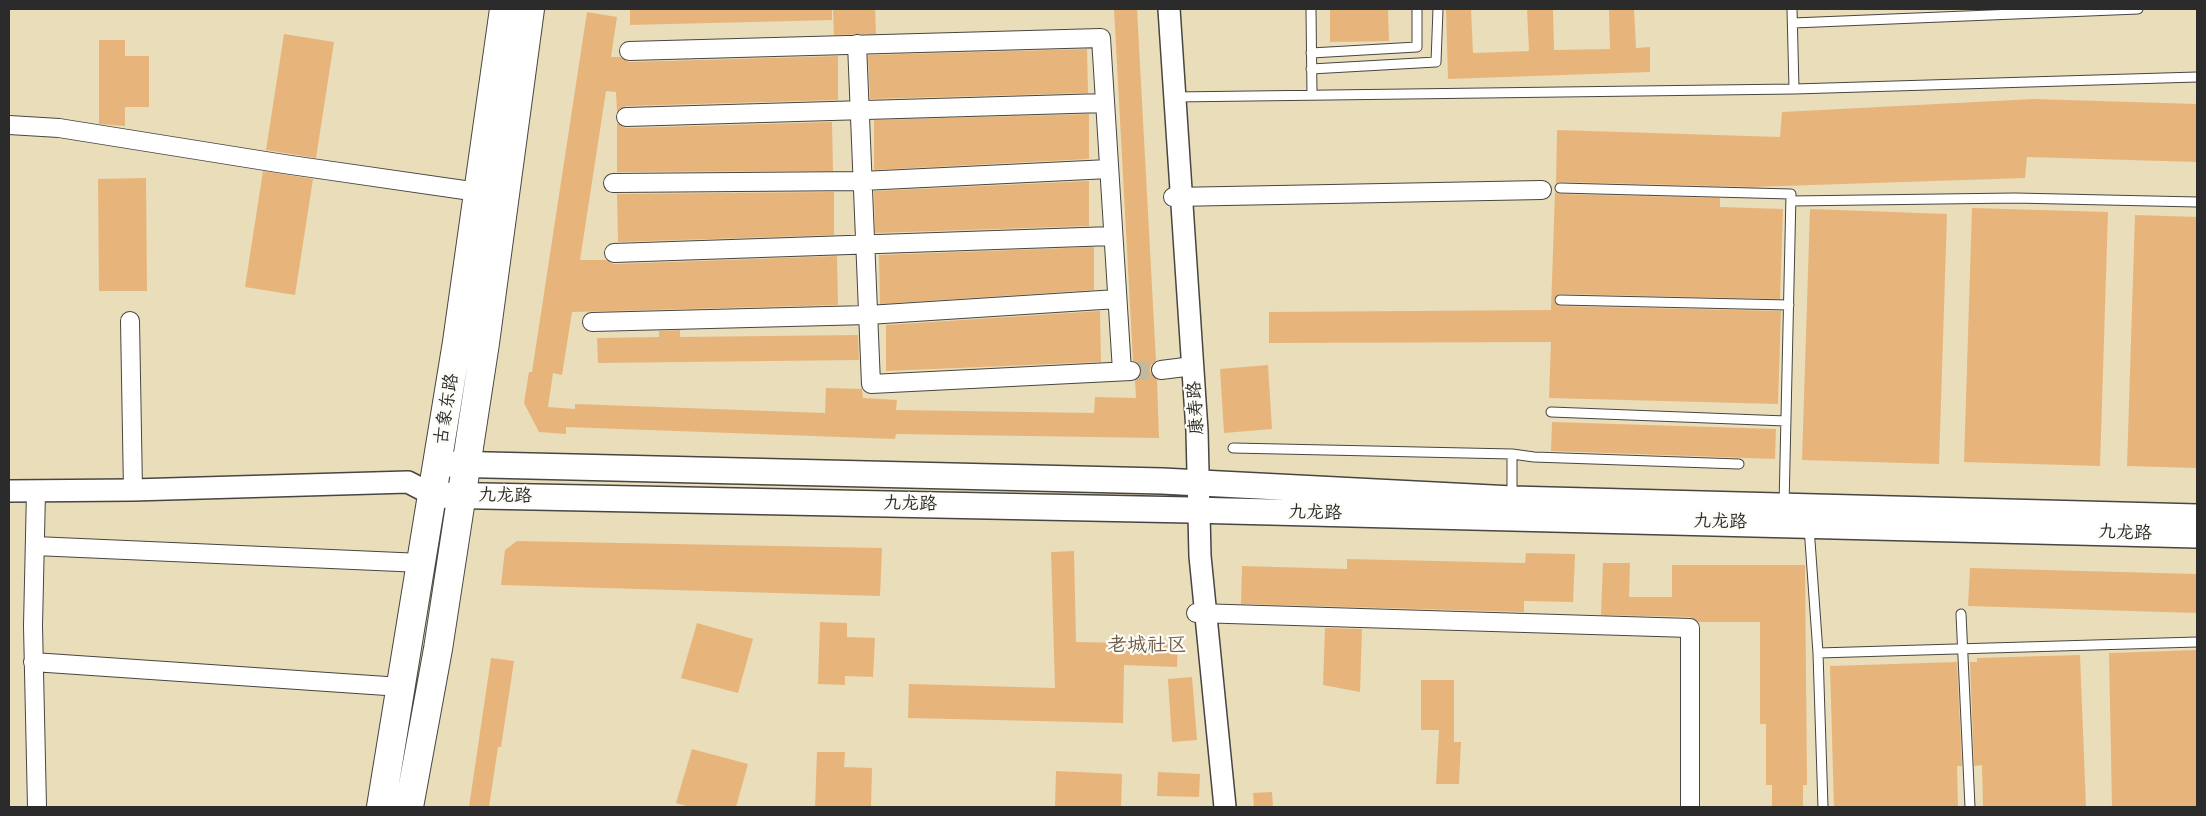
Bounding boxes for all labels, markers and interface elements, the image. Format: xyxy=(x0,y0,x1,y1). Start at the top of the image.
street label: 古象东路 xyxy=(431,372,463,446)
street label: 康寿路 xyxy=(1184,380,1208,436)
street label: 九龙路 xyxy=(478,485,532,507)
street label: 九龙路 xyxy=(883,493,937,515)
street label: 九龙路 xyxy=(1288,502,1342,524)
street label: 九龙路 xyxy=(1693,511,1747,533)
street label: 九龙路 xyxy=(2098,521,2152,545)
district label: 老城社区 xyxy=(1107,634,1187,658)

